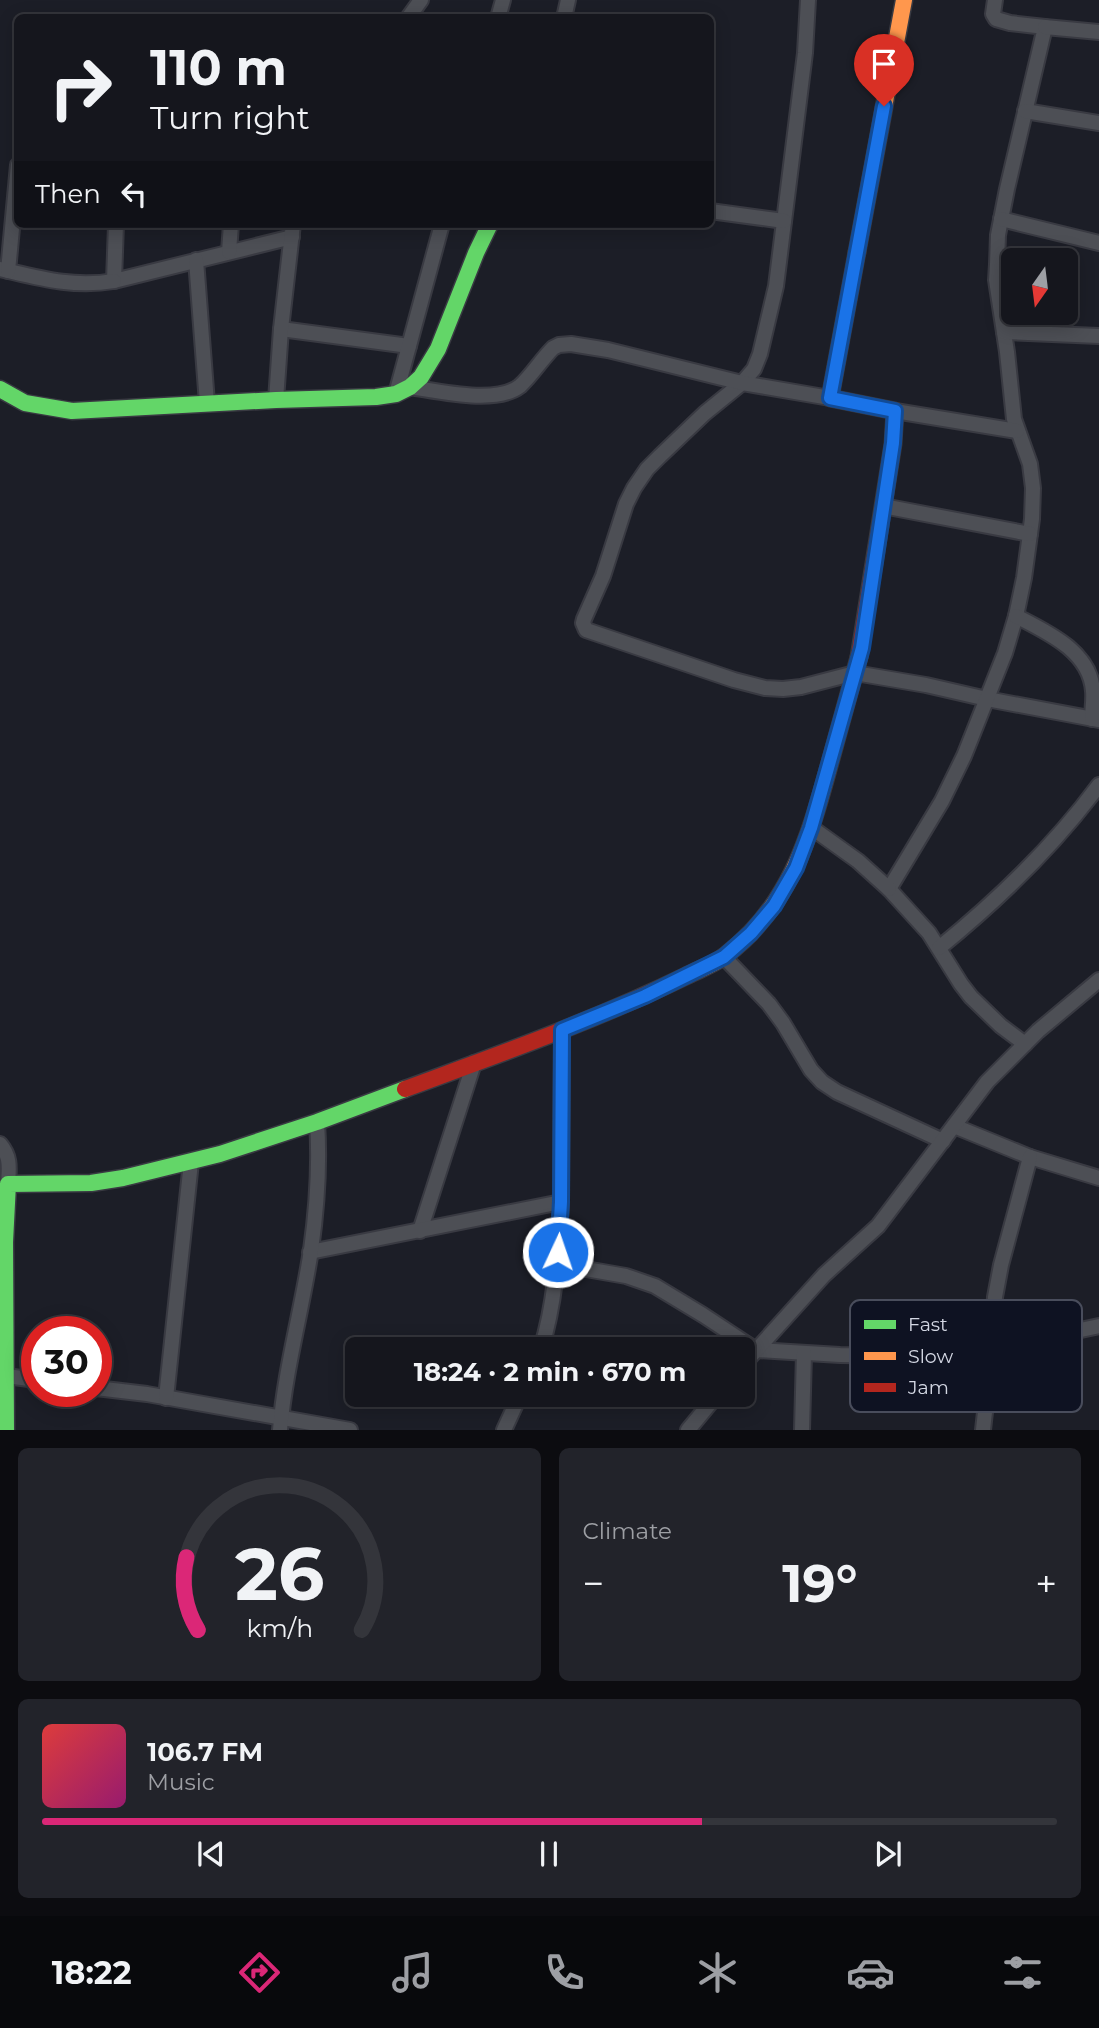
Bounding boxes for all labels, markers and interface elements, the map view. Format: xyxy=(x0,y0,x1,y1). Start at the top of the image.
pin xyxy=(854,34,914,106)
text: 110 m xyxy=(150,38,287,97)
icon: right xyxy=(35,42,126,133)
icon: arrive xyxy=(865,45,903,83)
text: Turn right xyxy=(150,98,310,137)
icon: left xyxy=(115,175,153,213)
text: Then xyxy=(35,178,101,210)
north arrow xyxy=(1001,248,1078,326)
map controls xyxy=(1001,248,1078,325)
position arrow xyxy=(521,1215,595,1289)
legend xyxy=(850,1300,1082,1412)
text: Fast xyxy=(908,1313,948,1336)
speed limit sign: 30 xyxy=(21,1316,112,1407)
text: Slow xyxy=(908,1345,953,1368)
text: 18:24 · 2 min · 670 m xyxy=(414,1356,686,1388)
text: Jam xyxy=(907,1376,949,1399)
text: Climate xyxy=(583,1517,672,1545)
text: 26 xyxy=(235,1531,324,1619)
text: 19° xyxy=(782,1552,857,1615)
text: − xyxy=(583,1560,604,1607)
text: + xyxy=(1035,1560,1057,1607)
text: km/h xyxy=(246,1613,313,1643)
text: 106.7 FM xyxy=(147,1736,263,1768)
text: Music xyxy=(147,1768,215,1796)
icon: previous xyxy=(192,1835,230,1873)
icon: pause xyxy=(530,1835,568,1873)
icon: next xyxy=(869,1835,907,1873)
icon: directions xyxy=(235,1948,284,1997)
icon: music xyxy=(388,1948,437,1997)
icon: phone xyxy=(540,1948,589,1997)
icon: climate xyxy=(693,1948,742,1997)
icon: car xyxy=(846,1948,895,1997)
icon: filters xyxy=(998,1948,1047,1997)
text: 18:22 xyxy=(52,1953,132,1992)

